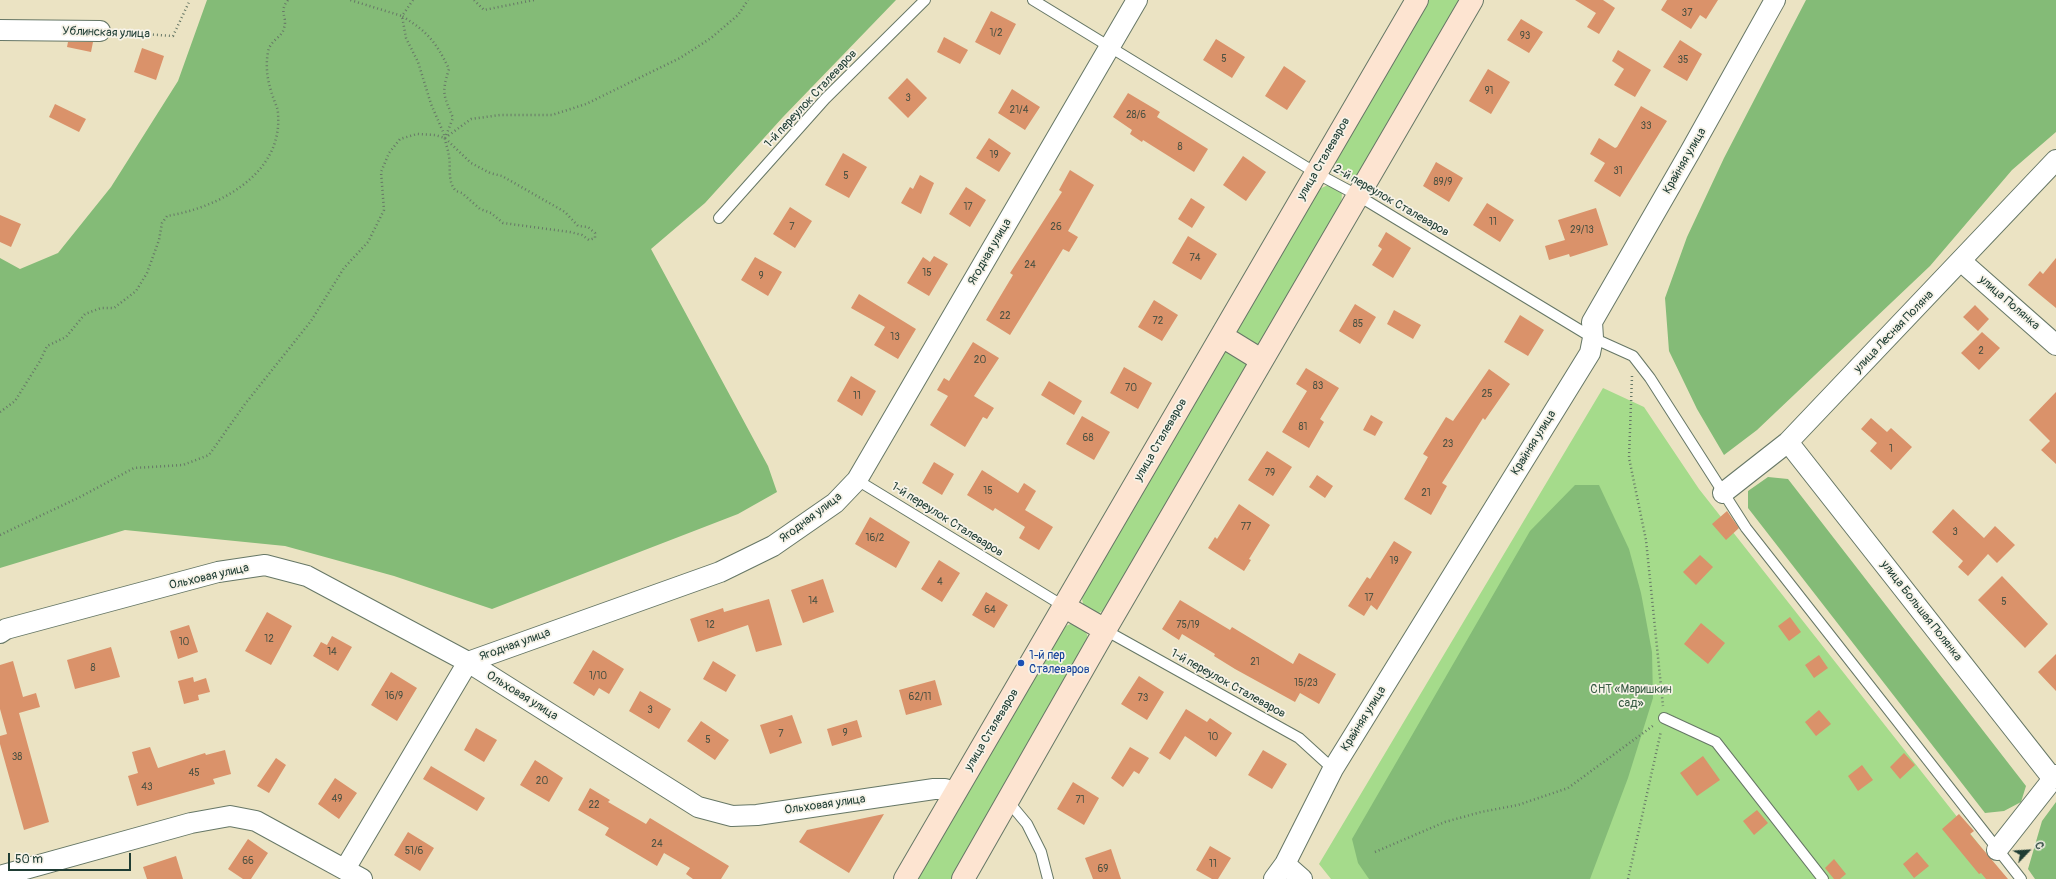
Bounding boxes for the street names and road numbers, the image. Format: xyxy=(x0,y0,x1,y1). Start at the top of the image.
street label: Ублинская улица xyxy=(62,24,150,42)
street label: 1-й переулок Сталеваров xyxy=(762,47,860,151)
street label: улица Сталеваров xyxy=(1294,115,1354,203)
street label: Крайняя улица xyxy=(1660,126,1710,196)
street label: 2-й переулок Сталеваров xyxy=(1331,162,1451,240)
street label: Ягодная улица xyxy=(965,216,1015,288)
street label: улица Полянка xyxy=(1976,273,2042,333)
street label: улица Лесная Поляна xyxy=(1851,288,1937,376)
street label: улица Сталеваров xyxy=(1131,396,1191,484)
street label: Крайняя улица xyxy=(1508,408,1560,478)
street label: 1-й переулок Сталеваров xyxy=(888,480,1006,560)
street label: Ягодная улица xyxy=(777,490,845,546)
street label: улица Большая Полянка xyxy=(1877,558,1965,664)
street label: Ольховая улица xyxy=(168,561,250,593)
street label: Ягодная улица xyxy=(478,626,552,664)
street label: 1-й переулок Сталеваров xyxy=(1168,646,1288,722)
street label: Ольховая улица xyxy=(484,668,560,724)
street label: Крайняя улица xyxy=(1338,684,1390,754)
street label: улица Сталеваров xyxy=(962,686,1022,774)
street label: Ольховая улица xyxy=(784,792,866,818)

